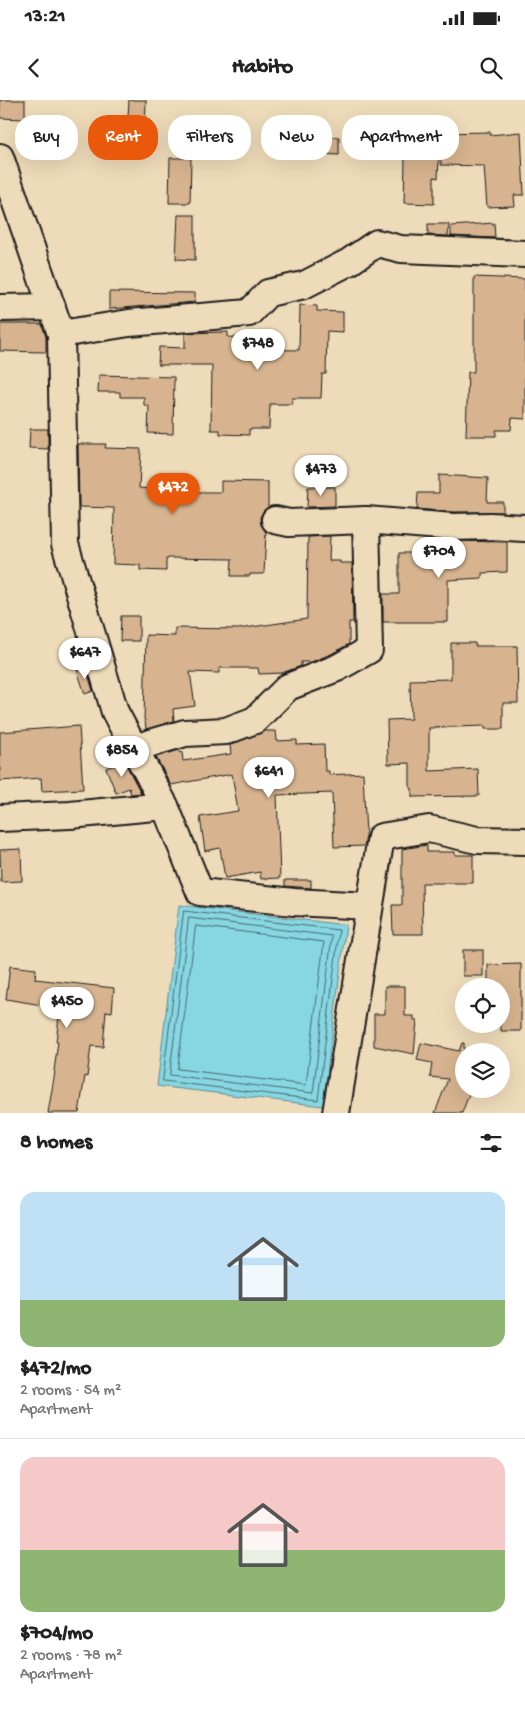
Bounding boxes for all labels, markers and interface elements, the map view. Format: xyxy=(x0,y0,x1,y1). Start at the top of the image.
text: 13:21 xyxy=(25,6,66,29)
icon: back xyxy=(20,54,48,82)
icon: search xyxy=(477,54,505,82)
text: Habito xyxy=(232,55,293,81)
chip: Buy xyxy=(15,115,78,160)
chip: Rent xyxy=(88,115,158,160)
chip: Filters xyxy=(168,115,251,160)
chip: New xyxy=(261,115,332,160)
chip: Apartment xyxy=(342,115,459,160)
pin: $748 xyxy=(228,328,288,371)
text: $748 xyxy=(242,335,274,354)
pin: $473 xyxy=(291,454,351,497)
text: $473 xyxy=(305,461,337,480)
pin: $472 xyxy=(143,472,203,515)
text: $472 xyxy=(158,479,188,498)
pin: $704 xyxy=(409,536,469,579)
text: $704 xyxy=(423,543,455,562)
pin: $647 xyxy=(55,638,115,680)
text: $647 xyxy=(69,644,101,663)
pin: $854 xyxy=(92,736,152,778)
text: $854 xyxy=(106,742,138,761)
pin: $641 xyxy=(239,756,299,799)
text: $641 xyxy=(254,763,284,782)
map controls xyxy=(455,978,510,1098)
button: locate xyxy=(455,978,510,1033)
pin: $450 xyxy=(37,986,97,1029)
text: $450 xyxy=(51,993,83,1012)
button: layers xyxy=(455,1043,510,1098)
icon: filters xyxy=(477,1129,505,1157)
text: 8 homes xyxy=(20,1131,92,1156)
icon: home xyxy=(218,1224,308,1314)
text: $472/mo xyxy=(20,1357,91,1382)
text: 2 rooms · 54 m² xyxy=(20,1382,121,1401)
text: Apartment xyxy=(20,1401,92,1420)
icon: home xyxy=(218,1490,308,1580)
text: $704/mo xyxy=(20,1622,93,1647)
text: 2 rooms · 78 m² xyxy=(20,1647,122,1666)
text: Apartment xyxy=(20,1666,92,1685)

